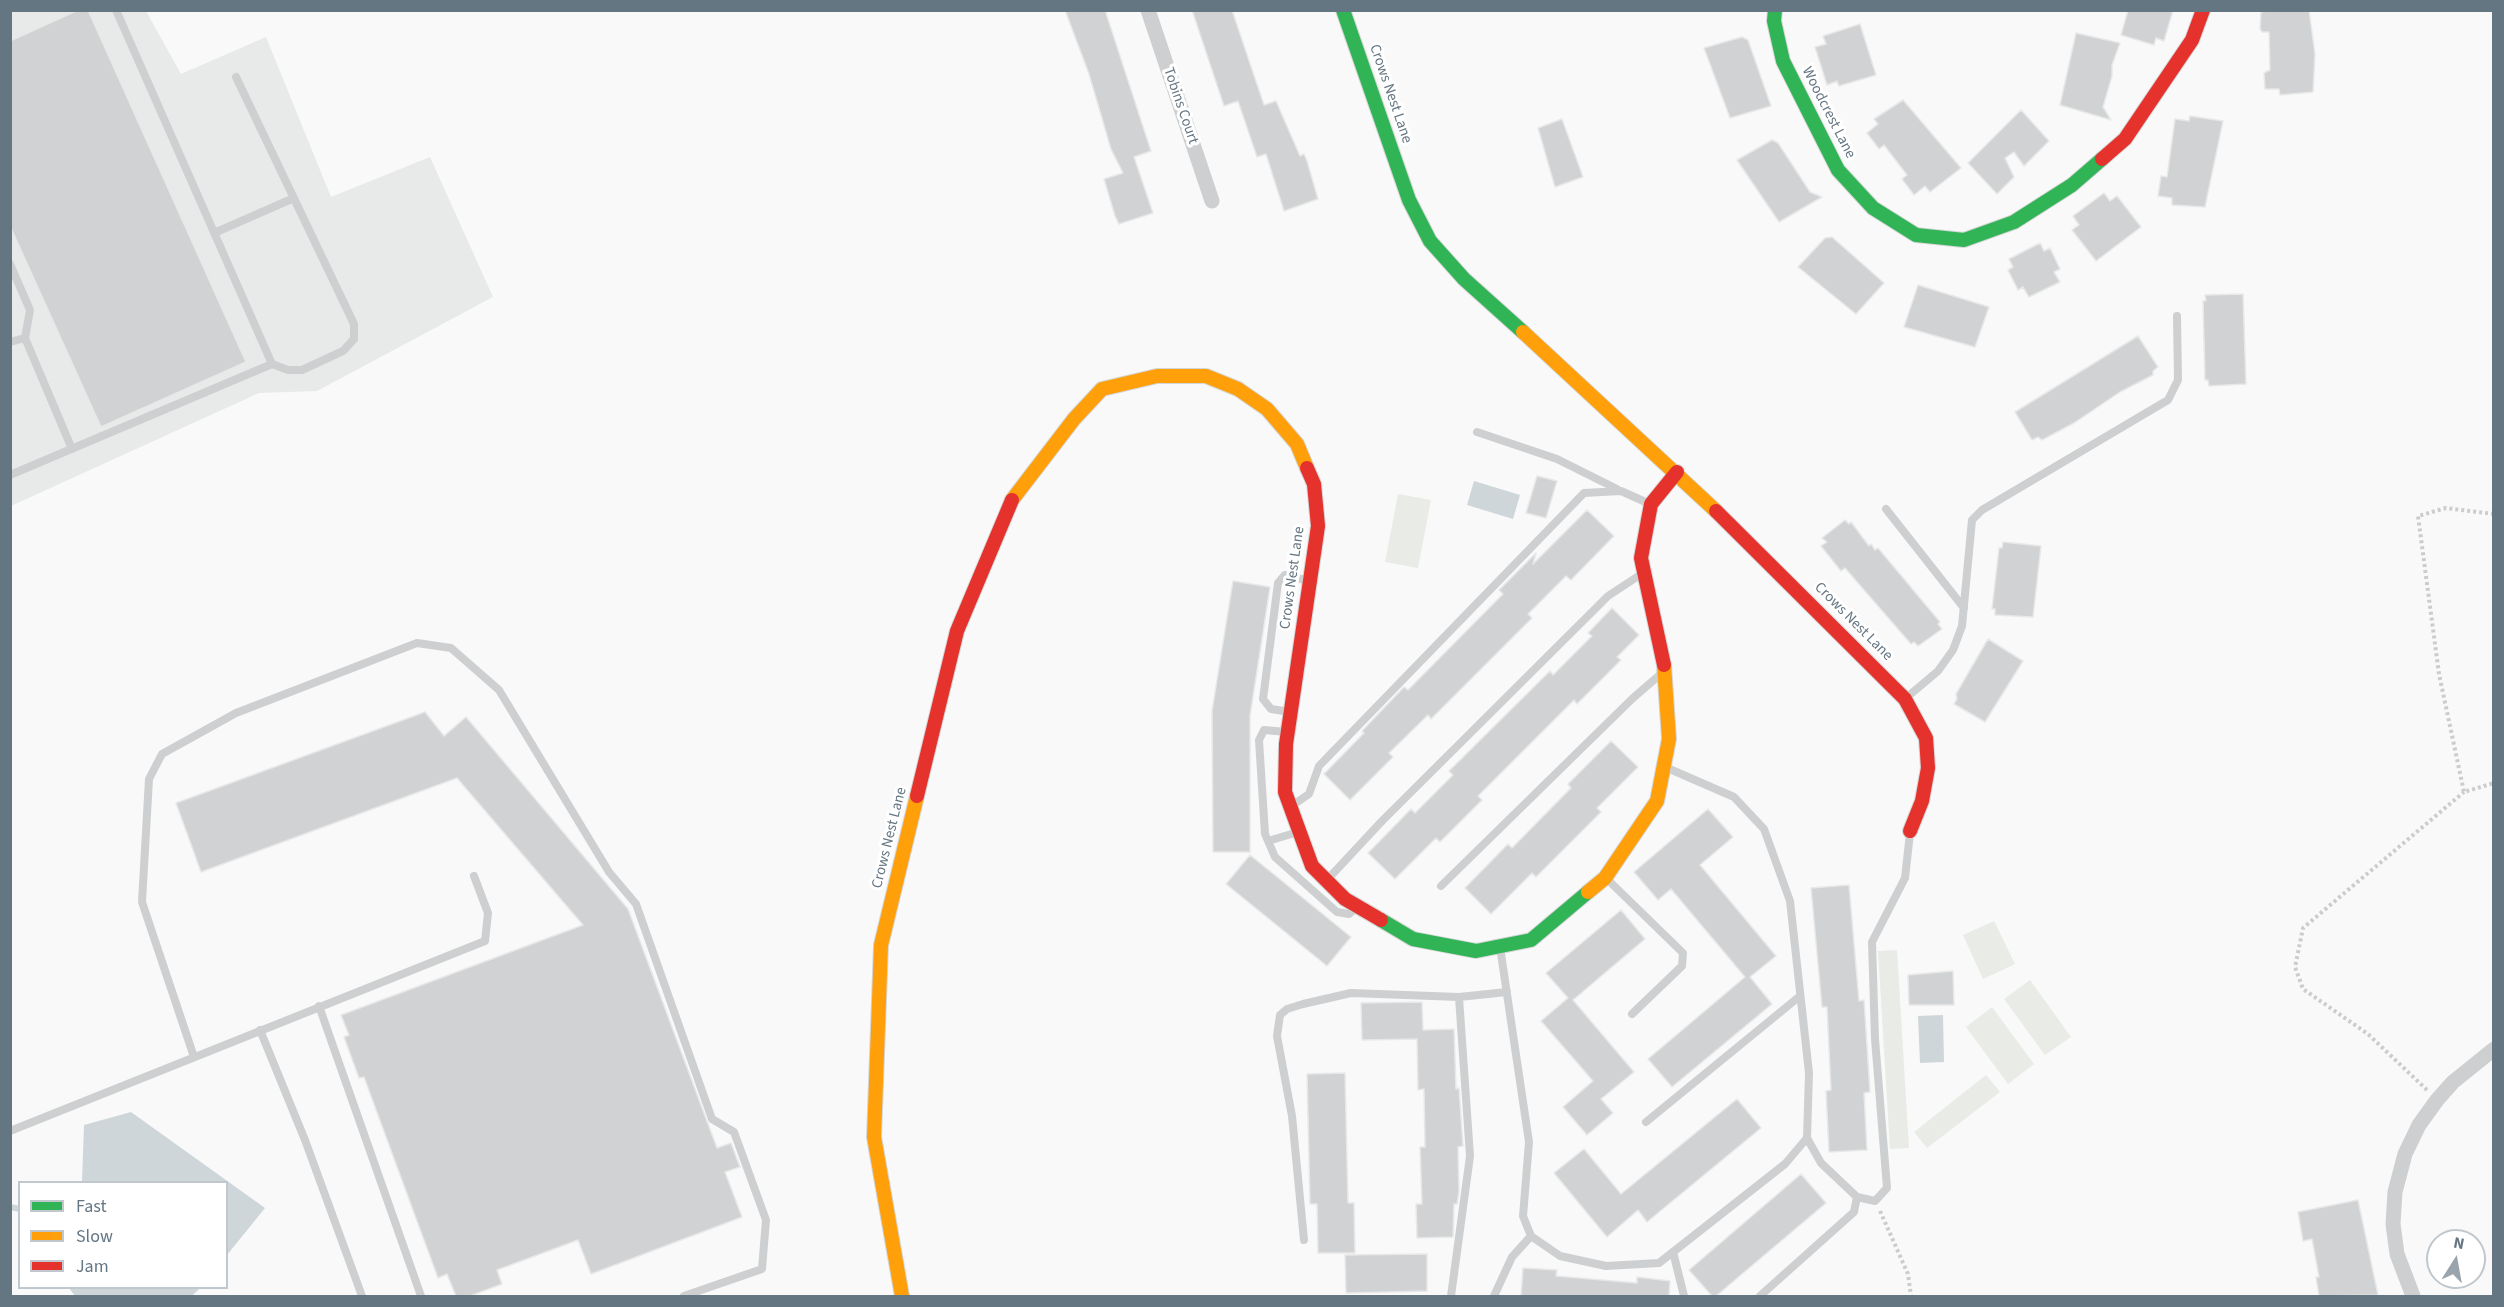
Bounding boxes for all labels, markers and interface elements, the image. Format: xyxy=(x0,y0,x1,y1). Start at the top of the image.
street label: Crows Nest Lane xyxy=(1365,42,1415,146)
street label: Woodcrest Lane xyxy=(1797,64,1859,162)
street label: Tobins Court xyxy=(1159,65,1201,147)
street label: Crows Nest Lane xyxy=(1277,526,1309,630)
street label: Crows Nest Lane xyxy=(1810,579,1896,665)
street label: Crows Nest Lane xyxy=(869,786,911,890)
legend xyxy=(18,1181,228,1289)
text: Fast xyxy=(76,1194,107,1219)
text: Slow xyxy=(76,1224,113,1249)
north arrow xyxy=(2426,1229,2486,1289)
text: N xyxy=(2452,1231,2466,1255)
text: Jam xyxy=(76,1254,109,1279)

